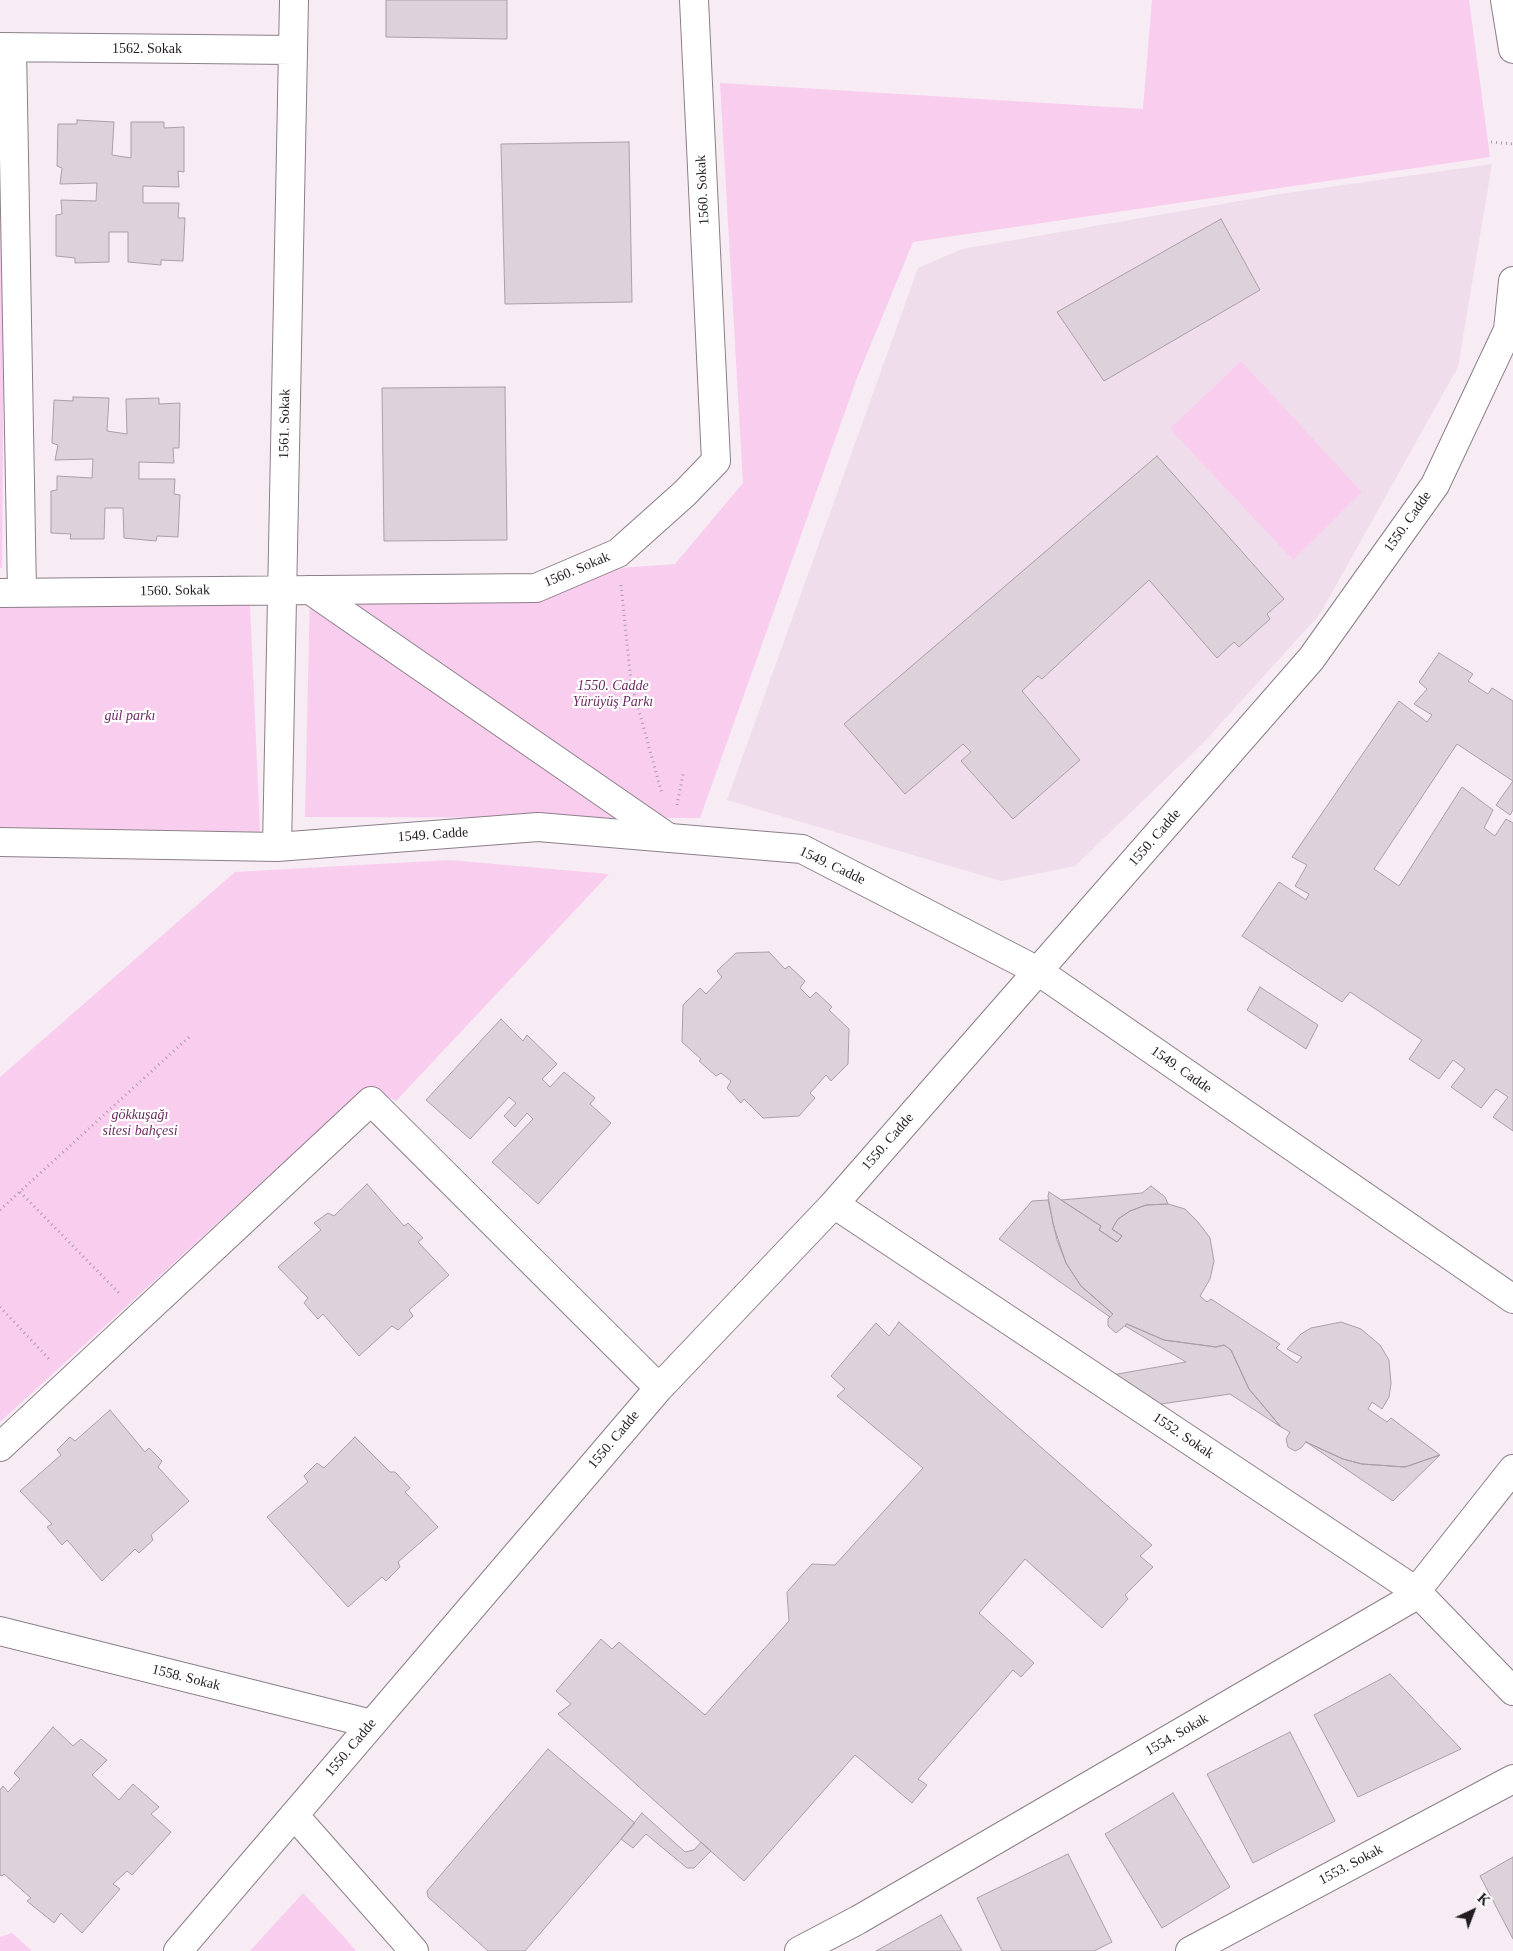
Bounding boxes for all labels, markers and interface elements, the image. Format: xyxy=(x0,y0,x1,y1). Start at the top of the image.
street label: 1562. Sokak xyxy=(112,41,182,57)
street label: 1560. Sokak xyxy=(693,155,713,225)
street label: 1561. Sokak xyxy=(276,389,294,459)
street label: 1550. Cadde xyxy=(1381,488,1435,556)
street label: 1560. Sokak xyxy=(542,549,612,591)
street label: 1560. Sokak xyxy=(140,582,210,600)
park label: 1550. Cadde Yürüyüş Parkı xyxy=(573,678,653,710)
park label: gül parkı xyxy=(105,708,155,724)
street label: 1550. Cadde xyxy=(1125,806,1185,870)
street label: 1549. Cadde xyxy=(397,824,469,846)
street label: 1549. Cadde xyxy=(796,843,868,889)
street label: 1549. Cadde xyxy=(1147,1043,1215,1097)
park label: gökkuşağı sitesi bahçesi xyxy=(102,1107,178,1140)
street label: 1550. Cadde xyxy=(858,1110,918,1174)
street label: 1550. Cadde xyxy=(585,1407,643,1473)
street label: 1552. Sokak xyxy=(1149,1409,1217,1463)
street label: 1558. Sokak xyxy=(150,1661,222,1695)
street label: 1554. Sokak xyxy=(1142,1710,1212,1760)
street label: 1550. Cadde xyxy=(322,1715,380,1781)
street label: 1553. Sokak xyxy=(1316,1841,1386,1889)
north arrow xyxy=(1448,1886,1498,1936)
text: K xyxy=(1474,1890,1493,1909)

